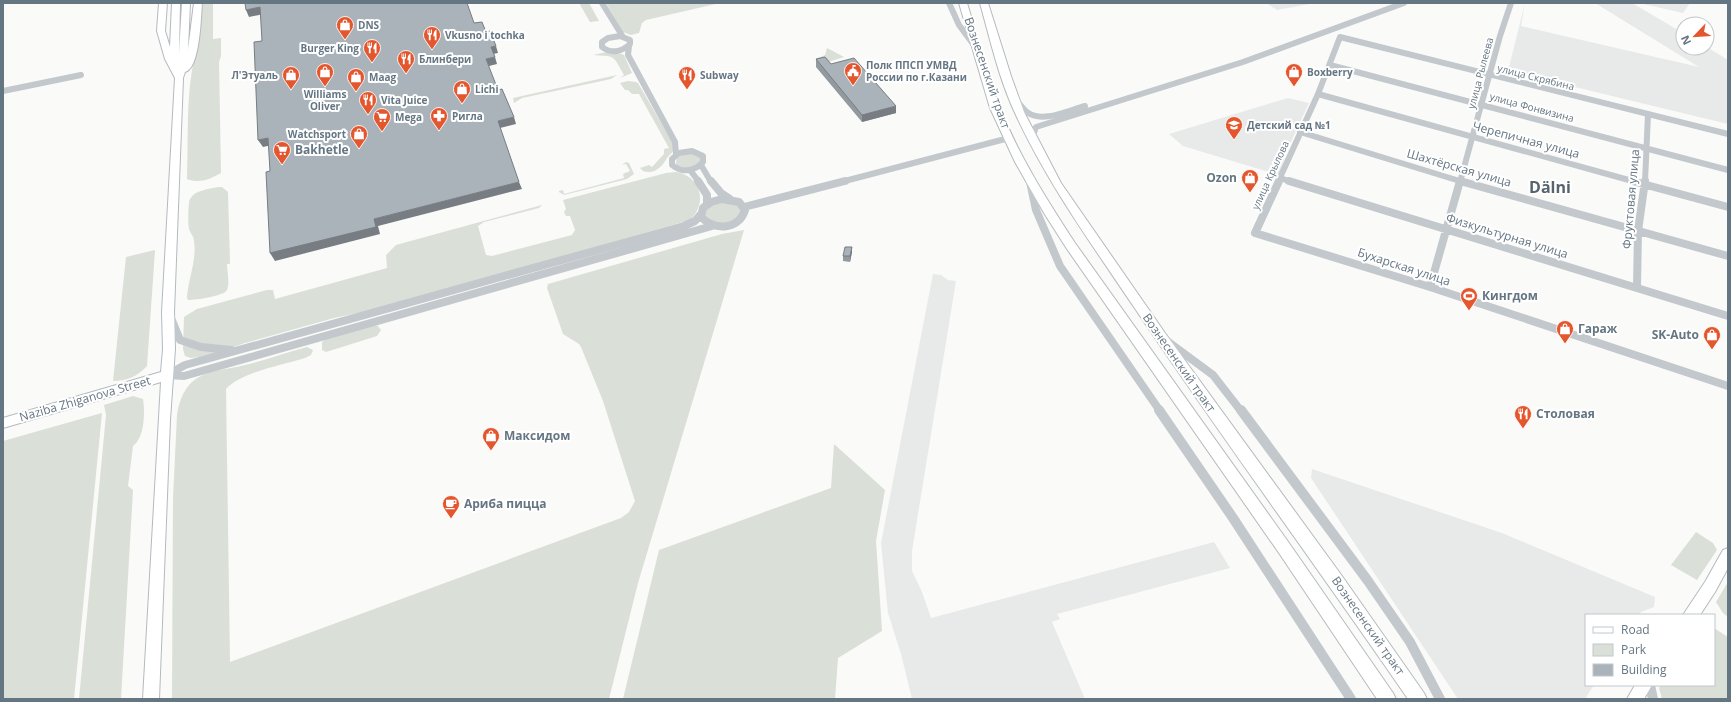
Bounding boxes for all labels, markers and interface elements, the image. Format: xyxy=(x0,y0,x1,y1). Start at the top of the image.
shop icon: DNS xyxy=(335,15,355,40)
street label: Вознесенский тракт xyxy=(960,15,1015,131)
north arrow xyxy=(1675,16,1715,56)
place label: DNS xyxy=(358,18,380,32)
restaurant icon: Vkusno i tochka xyxy=(422,25,442,50)
place label: Vkusno i tochka xyxy=(445,28,525,42)
text: N xyxy=(1677,33,1694,48)
street label: улица Рылеева xyxy=(1464,36,1496,110)
restaurant icon: Burger King xyxy=(362,38,382,63)
place label: Burger King xyxy=(301,41,359,55)
restaurant icon: Блинбери xyxy=(396,49,416,74)
place label: Блинбери xyxy=(419,52,471,66)
place label: Полк ППСП УМВД России по г.Казани xyxy=(866,58,967,84)
public building icon: Полк ППСП УМВД России по г.Казани xyxy=(843,61,863,86)
street label: улица Скрябина xyxy=(1496,61,1576,93)
shop icon: Williams Oliver xyxy=(315,62,335,87)
shop icon: Boxberry xyxy=(1284,62,1304,87)
shop icon: Л'Этуаль xyxy=(281,65,301,90)
restaurant icon: Subway xyxy=(677,65,697,90)
place label: Boxberry xyxy=(1307,65,1353,79)
shop icon: Maag xyxy=(346,67,366,92)
place label: Л'Этуаль xyxy=(231,68,278,82)
place label: Subway xyxy=(700,68,739,82)
place label: Maag xyxy=(369,70,397,84)
shop icon: Lichi xyxy=(452,79,472,104)
place label: Lichi xyxy=(475,82,498,96)
place label: Williams Oliver xyxy=(304,87,346,113)
street label: улица Фонвизина xyxy=(1488,89,1576,125)
restaurant icon: Vita Juice xyxy=(358,90,378,115)
place label: Vita Juice xyxy=(381,93,428,107)
pharmacy icon: Ригла xyxy=(429,106,449,131)
supermarket icon: Mega xyxy=(372,107,392,132)
place label: Ригла xyxy=(452,109,483,123)
place label: Mega xyxy=(395,110,422,124)
school or university icon: Детский сад №1 xyxy=(1224,115,1244,140)
street label: Черепичная улица xyxy=(1471,117,1582,162)
place label: Детский сад №1 xyxy=(1247,118,1331,132)
shop icon: Watchsport xyxy=(349,124,369,149)
place label: Watchsport xyxy=(288,127,347,141)
street label: улица Крылова xyxy=(1248,138,1292,212)
supermarket icon: Bakhetle xyxy=(272,140,292,165)
place label: Bakhetle xyxy=(295,141,349,158)
street label: Шахтёрская улица xyxy=(1405,144,1513,191)
street label: Фруктовая улица xyxy=(1618,148,1643,250)
shop icon: Ozon xyxy=(1240,168,1260,193)
place label: Ozon xyxy=(1206,169,1237,186)
district label: Dälni xyxy=(1529,176,1571,198)
street label: Физкультурная улица xyxy=(1444,209,1570,262)
street label: Бухарская улица xyxy=(1356,243,1453,290)
sports icon: Кингдом xyxy=(1459,286,1479,311)
place label: Кингдом xyxy=(1482,287,1538,304)
street label: Вознесенский тракт xyxy=(1139,310,1220,416)
shop icon: Гараж xyxy=(1555,319,1575,344)
place label: Гараж xyxy=(1578,320,1618,337)
shop icon: SK-Auto xyxy=(1702,325,1722,350)
place label: SK-Auto xyxy=(1652,326,1699,343)
street label: Naziba Zhiganova Street xyxy=(17,372,152,425)
restaurant icon: Столовая xyxy=(1513,404,1533,429)
place label: Столовая xyxy=(1536,405,1595,422)
shop icon: Максидом xyxy=(481,426,501,451)
place label: Максидом xyxy=(504,427,570,444)
cafe icon: Ариба пицца xyxy=(441,494,461,519)
place label: Ариба пицца xyxy=(464,495,547,512)
street label: Вознесенский тракт xyxy=(1328,573,1409,679)
legend xyxy=(1585,614,1715,686)
text: Road xyxy=(1621,621,1650,638)
text: Park xyxy=(1621,641,1647,658)
text: Building xyxy=(1621,661,1667,678)

